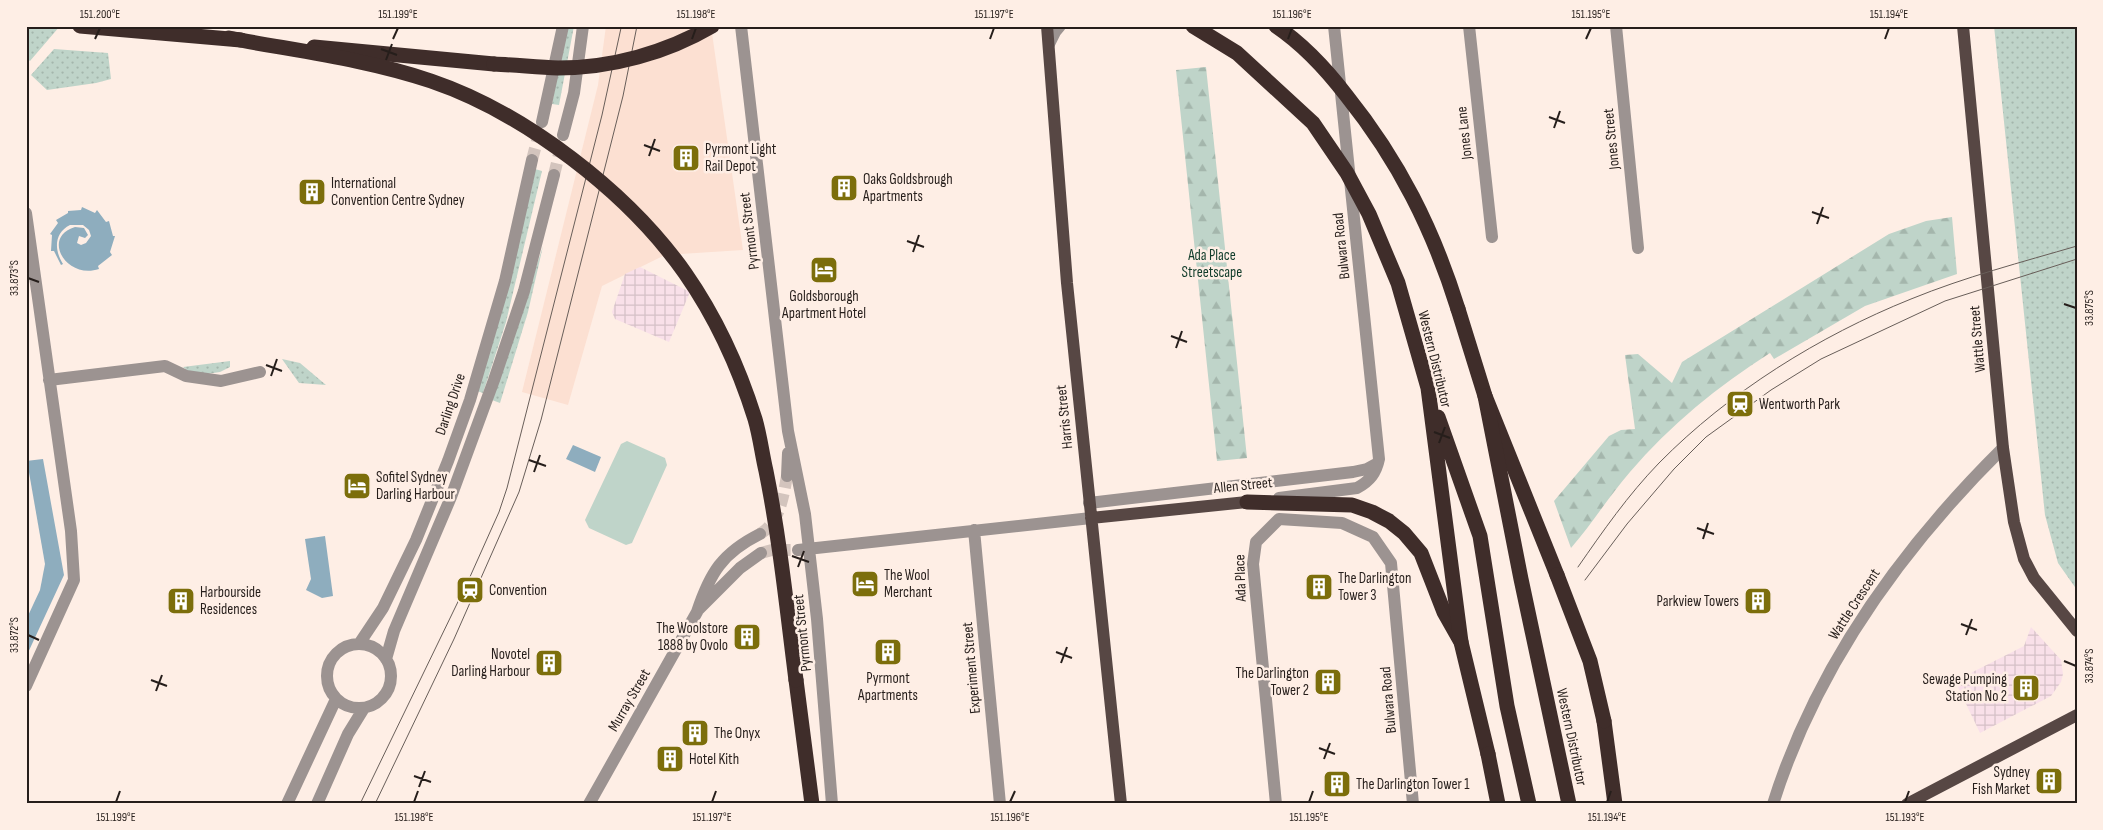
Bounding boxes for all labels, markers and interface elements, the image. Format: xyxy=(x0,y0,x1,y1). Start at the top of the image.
text: 151.200°E xyxy=(80,7,120,22)
text: 151.199°E xyxy=(378,7,418,22)
text: 151.198°E xyxy=(676,7,716,22)
text: 151.197°E xyxy=(974,7,1014,22)
text: 151.196°E xyxy=(1272,7,1312,22)
text: 151.195°E xyxy=(1572,7,1610,22)
text: 151.194°E xyxy=(1870,7,1908,22)
street label: Jones Lane xyxy=(1452,105,1477,161)
street label: Jones Street xyxy=(1599,107,1624,171)
place label: Pyrmont Light Rail Depot xyxy=(705,140,777,176)
building icon: Pyrmont Light Rail Depot xyxy=(671,143,701,173)
place label: Oaks Goldsbrough Apartments xyxy=(862,170,953,206)
building icon: Oaks Goldsbrough Apartments xyxy=(829,173,859,203)
place label: International Convention Centre Sydney xyxy=(331,174,465,210)
building icon: International Convention Centre Sydney xyxy=(297,177,327,207)
street label: Pyrmont Street xyxy=(735,191,764,271)
street label: Bulwara Road xyxy=(1329,212,1354,280)
park label: Ada Place Streetscape xyxy=(1182,246,1242,282)
hotel icon: Goldsborough Apartment Hotel xyxy=(809,255,839,285)
text: 33.873°S xyxy=(7,260,22,296)
place label: Goldsborough Apartment Hotel xyxy=(781,287,866,323)
text: 33.875°S xyxy=(2082,290,2097,326)
street label: Wattle Street xyxy=(1965,304,1990,373)
street label: Western Distributor xyxy=(1413,309,1456,410)
street label: Darling Drive xyxy=(431,371,470,438)
street label: Harris Street xyxy=(1052,384,1077,450)
station icon: Wentworth Park xyxy=(1725,389,1755,419)
place label: Wentworth Park xyxy=(1759,395,1840,414)
place label: Sofitel Sydney Darling Harbour xyxy=(376,468,455,504)
hotel icon: Sofitel Sydney Darling Harbour xyxy=(342,471,372,501)
street label: Allen Street xyxy=(1212,473,1274,498)
street label: Ada Place xyxy=(1230,554,1251,603)
street label: Wattle Crescent xyxy=(1824,565,1885,644)
place label: The Wool Merchant xyxy=(884,566,933,602)
hotel icon: The Wool Merchant xyxy=(850,569,880,599)
place label: The Darlington Tower 3 xyxy=(1338,569,1412,605)
building icon: The Darlington Tower 3 xyxy=(1304,572,1334,602)
station icon: Convention xyxy=(455,575,485,605)
place label: Convention xyxy=(489,581,547,600)
place label: Harbourside Residences xyxy=(200,583,261,619)
building icon: Harbourside Residences xyxy=(166,586,196,616)
building icon: Parkview Towers xyxy=(1743,586,1773,616)
place label: Parkview Towers xyxy=(1657,592,1739,611)
street label: Pyrmont Street xyxy=(789,593,816,673)
text: 33.872°S xyxy=(7,617,22,653)
place label: The Woolstore 1888 by Ovolo xyxy=(656,619,728,655)
street label: Experiment Street xyxy=(958,621,985,715)
building icon: The Woolstore 1888 by Ovolo xyxy=(732,622,762,652)
building icon: Pyrmont Apartments xyxy=(873,637,903,667)
place label: Novotel Darling Harbour xyxy=(451,645,531,681)
building icon: Novotel Darling Harbour xyxy=(534,648,564,678)
text: 33.874°S xyxy=(2082,649,2097,683)
place label: The Darlington Tower 2 xyxy=(1236,664,1309,700)
street label: Murray Street xyxy=(604,665,655,735)
street label: Bulwara Road xyxy=(1376,666,1401,734)
building icon: The Darlington Tower 2 xyxy=(1313,667,1343,697)
place label: Pyrmont Apartments xyxy=(857,669,918,705)
place label: Sewage Pumping Station No 2 xyxy=(1923,670,2007,706)
building icon: Sewage Pumping Station No 2 xyxy=(2011,673,2041,703)
street label: Western Distributor xyxy=(1552,687,1591,788)
building icon: The Onyx xyxy=(680,718,710,748)
place label: The Onyx xyxy=(714,724,760,743)
building icon: Hotel Kith xyxy=(655,744,685,774)
place label: Hotel Kith xyxy=(689,750,739,769)
place label: Sydney Fish Market xyxy=(1972,763,2030,799)
building icon: Sydney Fish Market xyxy=(2034,766,2064,796)
building icon: The Darlington Tower 1 xyxy=(1322,769,1352,799)
place label: The Darlington Tower 1 xyxy=(1356,775,1470,794)
text: 151.199°E xyxy=(96,810,136,825)
text: 151.198°E xyxy=(394,810,434,825)
text: 151.197°E xyxy=(692,810,732,825)
text: 151.196°E xyxy=(990,810,1030,825)
text: 151.195°E xyxy=(1290,810,1328,825)
text: 151.194°E xyxy=(1588,810,1626,825)
text: 151.193°E xyxy=(1886,810,1925,825)

